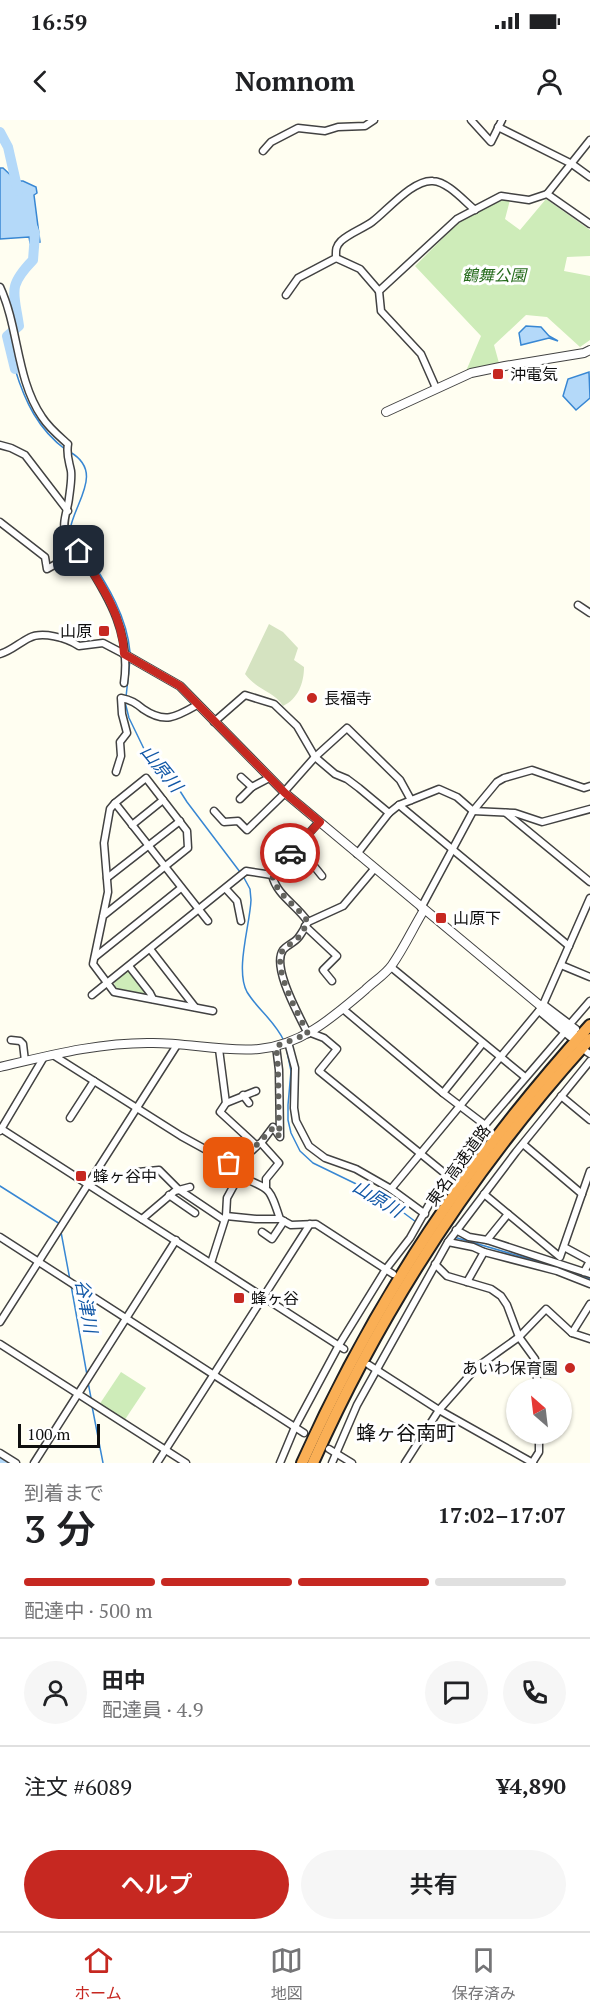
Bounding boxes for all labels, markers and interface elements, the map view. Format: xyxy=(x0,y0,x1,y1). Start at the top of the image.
text: 16:59 xyxy=(30,7,87,36)
text: Nomnom xyxy=(235,63,355,99)
icon: back xyxy=(24,65,57,98)
icon: person xyxy=(533,65,566,98)
park label: 鶴舞公園 xyxy=(462,264,528,286)
place label: 沖電気 xyxy=(510,363,558,385)
marker: 沖電気 xyxy=(491,367,505,381)
pin xyxy=(53,525,104,576)
icon: home xyxy=(62,534,95,567)
place label: 山原 xyxy=(60,620,92,642)
marker: 山原 xyxy=(97,624,111,638)
place label: 長福寺 xyxy=(324,687,372,709)
marker: 長福寺 xyxy=(305,691,319,705)
water label: 山原川 xyxy=(136,739,190,798)
courier xyxy=(260,823,320,883)
icon: car xyxy=(274,837,307,870)
place label: 山原下 xyxy=(453,907,501,929)
marker: 山原下 xyxy=(434,911,448,925)
street label: 東名高速道路 xyxy=(421,1120,495,1210)
pin xyxy=(203,1137,254,1188)
icon: bag xyxy=(212,1146,245,1179)
place label: 蜂ヶ谷中 xyxy=(93,1165,157,1187)
marker: 蜂ヶ谷中 xyxy=(74,1169,88,1183)
water label: 山原川 xyxy=(349,1174,409,1223)
water label: 谷津川 xyxy=(70,1277,104,1337)
place label: 蜂ヶ谷 xyxy=(251,1287,299,1309)
marker: 蜂ヶ谷 xyxy=(232,1291,246,1305)
place label: あいわ保育園 xyxy=(462,1357,558,1379)
marker: あいわ保育園 xyxy=(563,1361,577,1375)
north arrow xyxy=(506,1378,572,1444)
map controls xyxy=(506,1378,572,1444)
district label: 蜂ヶ谷南町 xyxy=(356,1419,456,1446)
scale bar xyxy=(18,1421,100,1448)
text: 100 m xyxy=(27,1423,70,1445)
text: 到着まで xyxy=(24,1479,104,1506)
text: 17:02–17:07 xyxy=(438,1500,566,1529)
text: 3 分 xyxy=(24,1502,96,1554)
text: 配達中 · 500 m xyxy=(24,1597,153,1624)
button: person xyxy=(24,1661,87,1724)
button: chat xyxy=(425,1661,488,1724)
button: phone xyxy=(503,1661,566,1724)
text: 田中 xyxy=(102,1665,146,1694)
text: 配達員 · 4.9 xyxy=(102,1696,203,1723)
text: ¥4,890 xyxy=(497,1771,566,1800)
text: 注文 #6089 xyxy=(24,1772,132,1801)
button: ヘルプ xyxy=(24,1850,289,1919)
button: 共有 xyxy=(301,1850,566,1919)
tab: ホーム xyxy=(74,1944,122,2004)
tab: 地図 xyxy=(270,1944,303,2004)
tab: 保存済み xyxy=(452,1944,516,2004)

